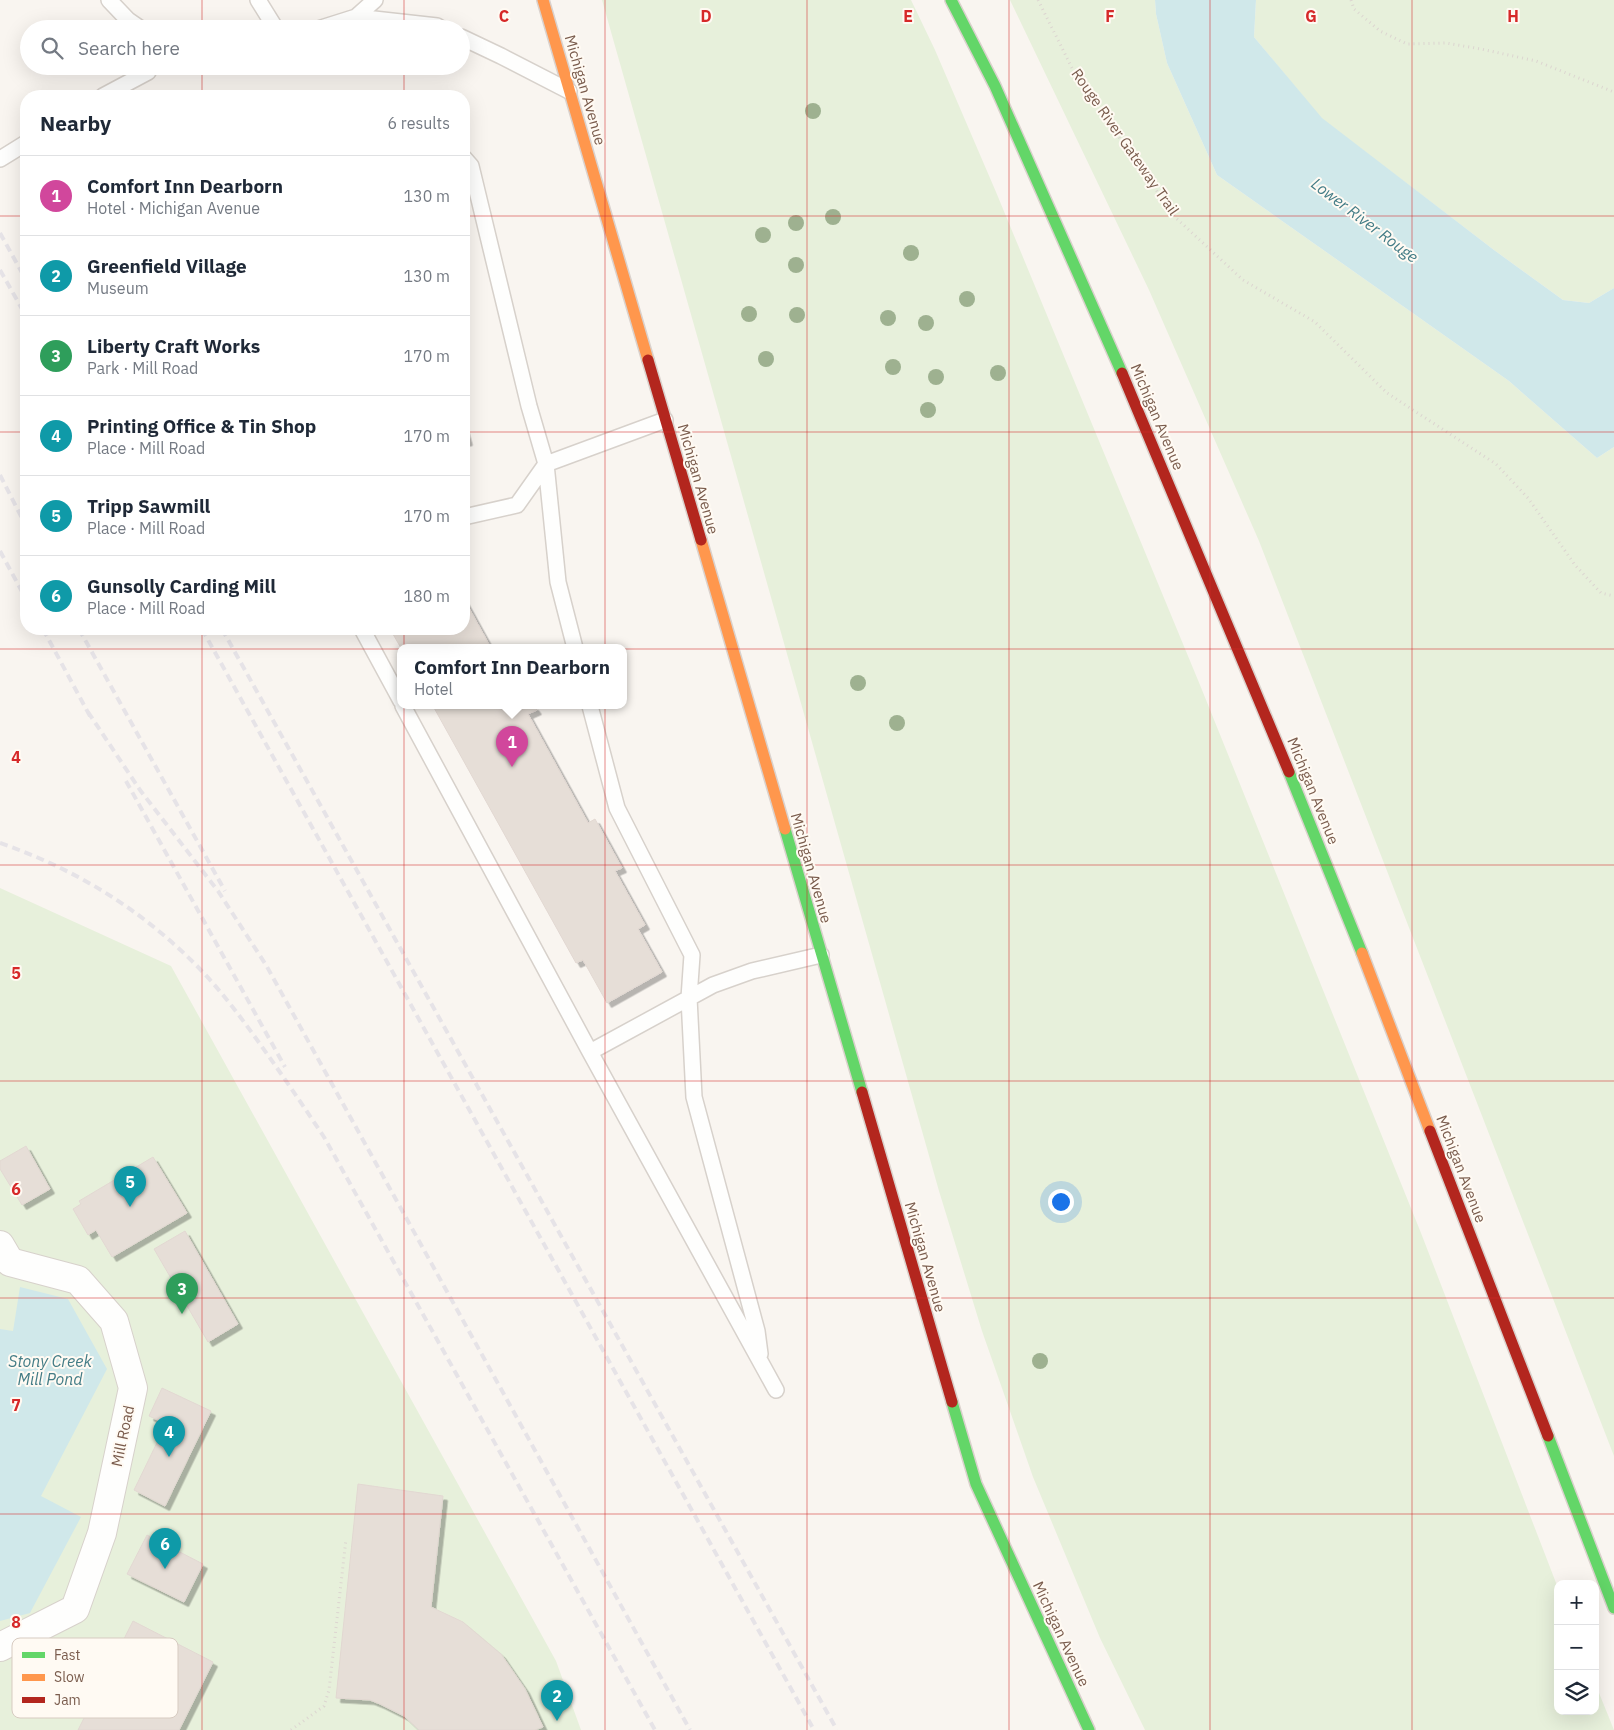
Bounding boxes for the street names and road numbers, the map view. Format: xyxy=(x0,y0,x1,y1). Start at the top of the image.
street label: Michigan Avenue xyxy=(561,33,610,147)
street label: Rouge River Gateway Trail xyxy=(1067,65,1183,219)
street label: Michigan Avenue xyxy=(1126,361,1188,473)
street label: Michigan Avenue xyxy=(674,422,723,536)
street label: Michigan Avenue xyxy=(1283,735,1344,847)
street label: Michigan Avenue xyxy=(787,811,836,925)
street label: Michigan Avenue xyxy=(1432,1112,1491,1225)
street label: Michigan Avenue xyxy=(901,1200,950,1314)
street label: Mill Road xyxy=(107,1404,138,1468)
street label: Michigan Avenue xyxy=(1029,1578,1094,1689)

